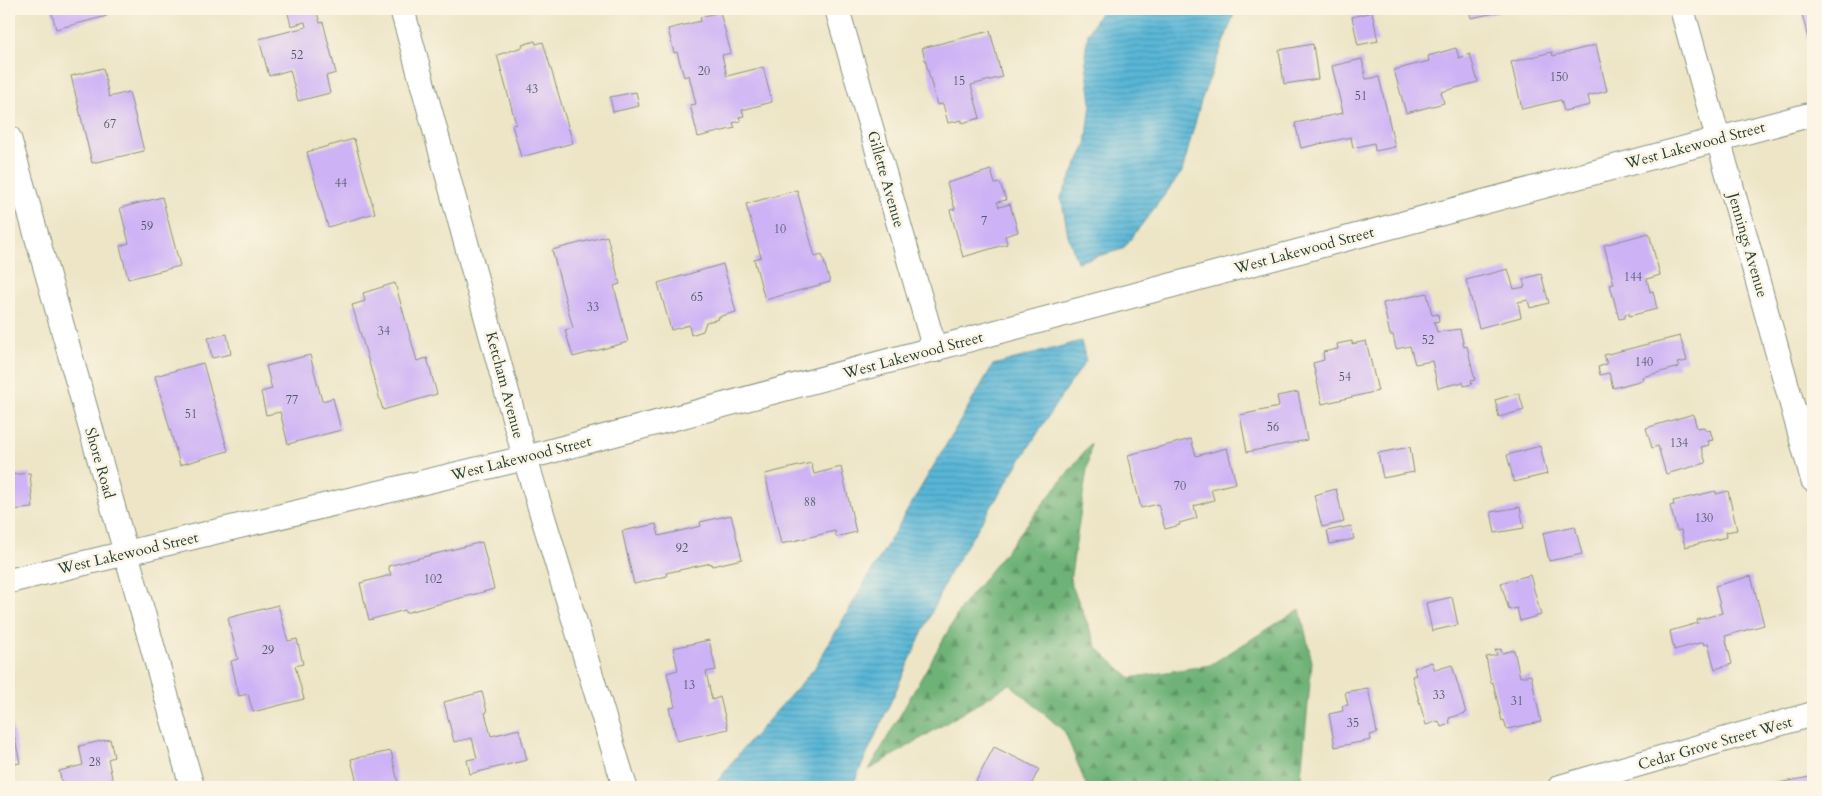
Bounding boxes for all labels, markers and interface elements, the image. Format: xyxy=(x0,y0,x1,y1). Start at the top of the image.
house number: 52 xyxy=(291,47,303,63)
house number: 20 xyxy=(698,63,710,79)
house number: 150 xyxy=(1550,69,1568,85)
house number: 15 xyxy=(953,73,965,89)
house number: 43 xyxy=(526,81,538,97)
house number: 51 xyxy=(1355,88,1367,104)
house number: 67 xyxy=(104,116,116,132)
street label: West Lakewood Street xyxy=(1622,117,1767,174)
street label: Gillette Avenue xyxy=(863,128,909,230)
house number: 44 xyxy=(335,175,347,191)
street label: Jennings Avenue xyxy=(1723,189,1773,300)
house number: 7 xyxy=(981,213,987,229)
house number: 59 xyxy=(141,218,153,234)
house number: 10 xyxy=(774,221,786,237)
street label: West Lakewood Street xyxy=(1231,222,1376,279)
house number: 144 xyxy=(1624,269,1642,285)
house number: 65 xyxy=(691,289,703,305)
house number: 33 xyxy=(587,299,599,315)
house number: 34 xyxy=(378,323,390,339)
street label: West Lakewood Street xyxy=(840,327,985,384)
street label: Ketcham Avenue xyxy=(481,329,529,441)
house number: 52 xyxy=(1422,332,1434,348)
house number: 140 xyxy=(1635,354,1653,370)
house number: 54 xyxy=(1339,369,1351,385)
house number: 77 xyxy=(286,392,298,408)
house number: 51 xyxy=(185,406,197,422)
house number: 56 xyxy=(1267,419,1279,435)
street label: Shore Road xyxy=(80,425,120,501)
street label: West Lakewood Street xyxy=(448,431,593,485)
house number: 134 xyxy=(1670,435,1688,451)
house number: 70 xyxy=(1174,478,1186,494)
house number: 88 xyxy=(804,494,816,510)
house number: 130 xyxy=(1695,510,1713,526)
street label: West Lakewood Street xyxy=(55,527,201,579)
house number: 92 xyxy=(676,540,688,556)
house number: 102 xyxy=(424,571,442,587)
house number: 29 xyxy=(262,642,274,658)
house number: 13 xyxy=(683,677,695,693)
house number: 33 xyxy=(1433,687,1445,703)
house number: 31 xyxy=(1511,693,1523,709)
street label: Cedar Grove Street West xyxy=(1636,711,1795,775)
house number: 35 xyxy=(1347,715,1359,731)
house number: 28 xyxy=(89,754,101,770)

